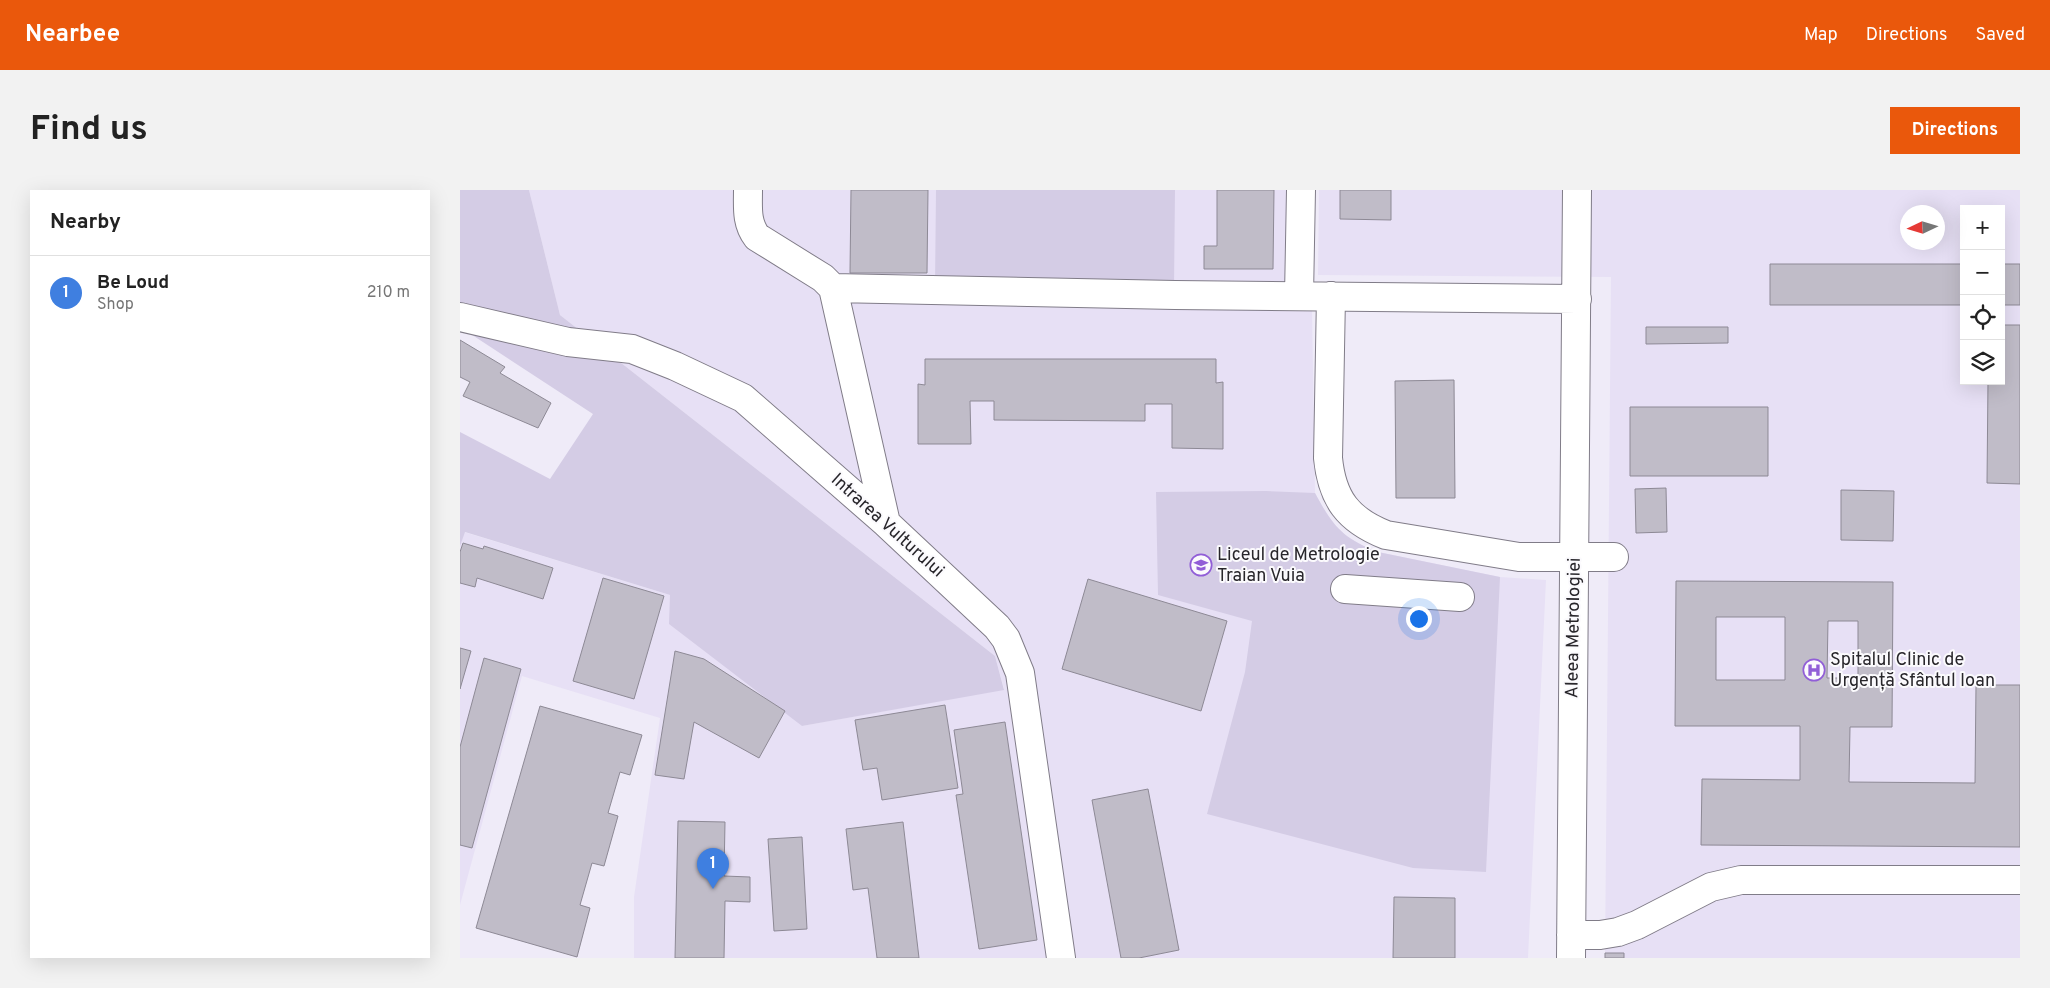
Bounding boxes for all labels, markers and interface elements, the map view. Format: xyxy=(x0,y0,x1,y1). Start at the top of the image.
text: Nearbee xyxy=(25,20,120,50)
text: Map xyxy=(1804,24,1838,47)
text: Directions xyxy=(1866,24,1948,47)
text: Saved xyxy=(1976,24,2025,47)
button: Directions xyxy=(1890,107,2020,154)
text: Find us xyxy=(30,108,148,152)
north arrow xyxy=(1900,205,1945,250)
map controls xyxy=(1960,205,2005,385)
button: + xyxy=(1960,205,2005,250)
text: Nearby xyxy=(50,209,121,236)
button: − xyxy=(1960,250,2005,295)
text: Be Loud xyxy=(97,271,169,295)
text: 1 xyxy=(63,283,69,303)
text: 210 m xyxy=(367,283,410,303)
text: Shop xyxy=(97,295,134,315)
button: locate xyxy=(1960,295,2005,340)
button: layers xyxy=(1960,340,2005,385)
street label: Intrarea Vulturului xyxy=(825,469,949,583)
place label: Liceul de Metrologie Traian Vuia xyxy=(1217,544,1380,588)
school or university icon: Liceul de Metrologie Traian Vuia xyxy=(1189,553,1213,577)
street label: Aleea Metrologiei xyxy=(1561,557,1587,699)
your location xyxy=(1406,606,1432,632)
place label: Spitalul Clinic de Urgență Sfântul Ioan xyxy=(1830,649,1995,693)
hospital icon: Spitalul Clinic de Urgență Sfântul Ioan xyxy=(1802,658,1826,682)
pin: 1 xyxy=(697,848,729,889)

